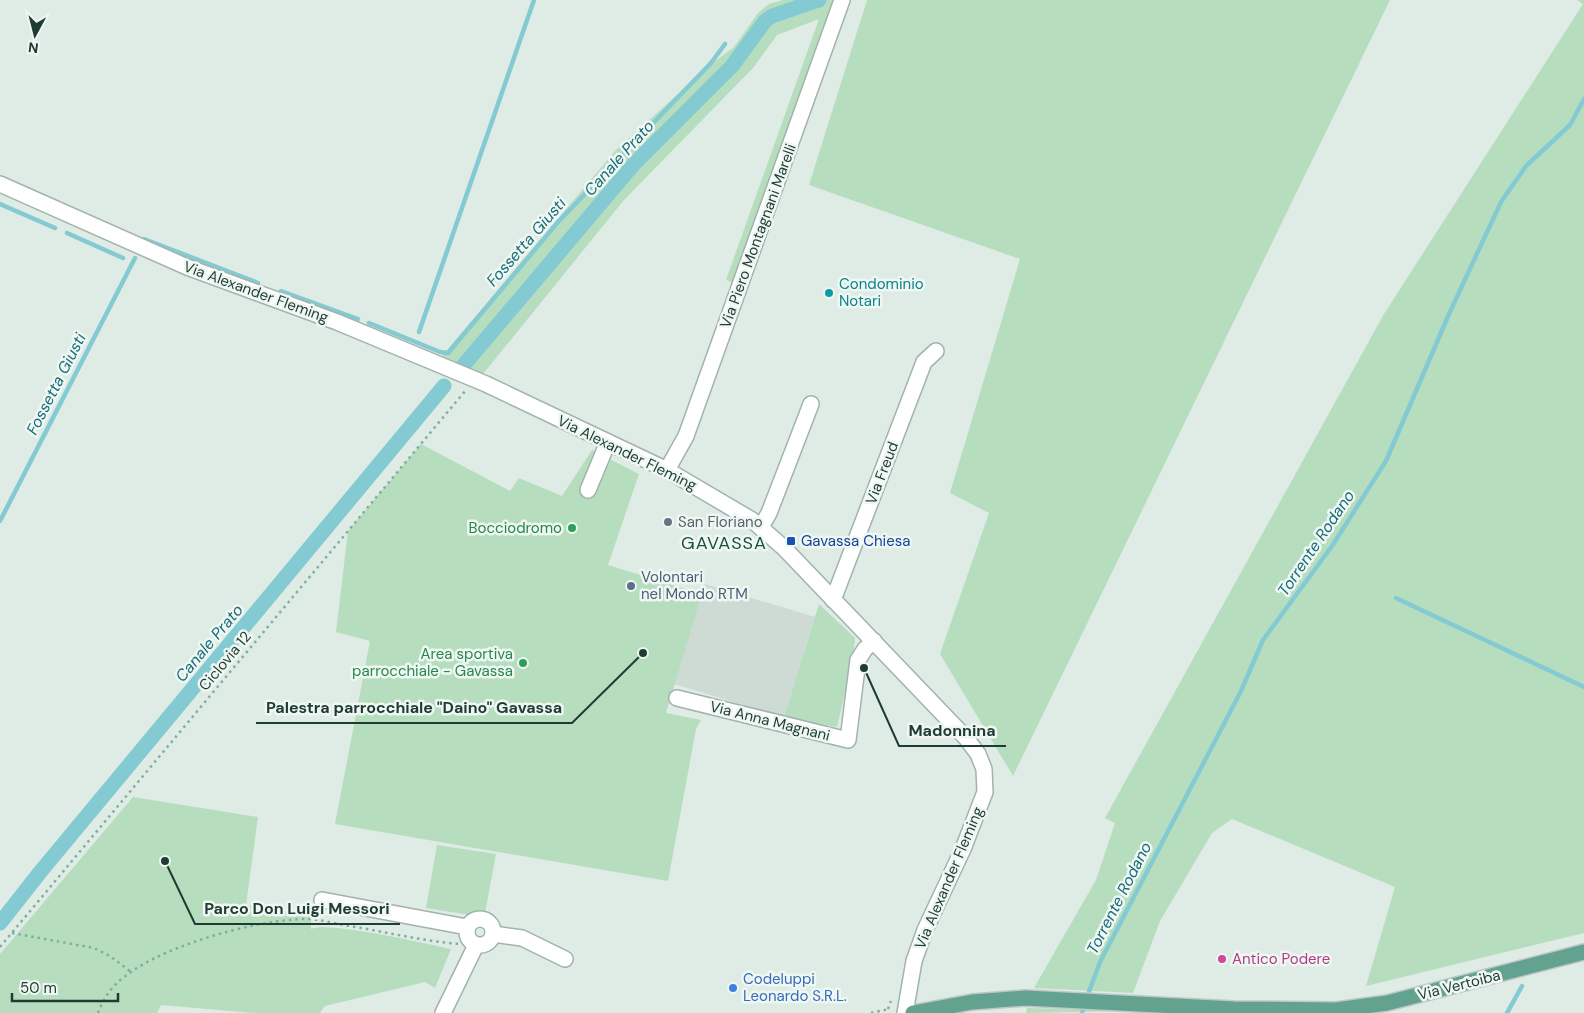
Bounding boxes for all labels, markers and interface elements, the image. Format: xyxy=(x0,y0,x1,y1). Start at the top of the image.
north arrow xyxy=(10,10,60,60)
text: N xyxy=(27,38,40,57)
water label: Canale Prato xyxy=(579,116,659,200)
street label: Via Piero Montagnani Marelli xyxy=(715,141,801,331)
water label: Fossetta Giusti xyxy=(482,192,571,291)
street label: Via Alexander Fleming xyxy=(181,256,331,328)
place label: Condominio Notari xyxy=(839,274,924,311)
marker: Condominio Notari xyxy=(823,287,835,299)
water label: Fossetta Giusti xyxy=(21,329,91,438)
street label: Via Alexander Fleming xyxy=(554,411,700,495)
street label: Via Freud xyxy=(861,439,903,507)
water label: Torrente Rodano xyxy=(1273,486,1359,600)
place label: San Floriano xyxy=(678,512,763,532)
marker: San Floriano xyxy=(662,516,674,528)
place label: Bocciodromo xyxy=(469,518,562,538)
marker: Bocciodromo xyxy=(566,522,578,534)
district label: GAVASSA xyxy=(681,531,767,555)
place label: Gavassa Chiesa xyxy=(801,531,910,551)
marker: Gavassa Chiesa xyxy=(785,535,797,547)
place label: Volontari nel Mondo RTM xyxy=(641,567,748,604)
marker: Volontari nel Mondo RTM xyxy=(625,580,637,592)
water label: Canale Prato xyxy=(170,600,248,686)
street label: Ciclovia 12 xyxy=(194,627,256,695)
place label: Area sportiva parrocchiale - Gavassa xyxy=(352,644,513,681)
marker: Area sportiva parrocchiale - Gavassa xyxy=(517,657,529,669)
callout: Palestra parrocchiale "Daino" Gavassa xyxy=(256,692,572,723)
street label: Via Anna Magnani xyxy=(708,696,832,746)
text: Palestra parrocchiale "Daino" Gavassa xyxy=(266,697,562,718)
callout: Madonnina xyxy=(899,715,1006,746)
text: Madonnina xyxy=(908,720,996,741)
street label: Via Alexander Fleming xyxy=(910,804,988,952)
water label: Torrente Rodano xyxy=(1082,838,1156,958)
callout: Parco Don Luigi Messori xyxy=(195,893,400,924)
text: Parco Don Luigi Messori xyxy=(204,898,390,919)
place label: Antico Podere xyxy=(1232,949,1330,969)
marker: Antico Podere xyxy=(1216,953,1228,965)
street label: Via Vertoiba xyxy=(1416,965,1502,1005)
place label: Codeluppi Leonardo S.R.L. xyxy=(743,969,847,1006)
scale bar xyxy=(12,970,119,1002)
text: 50 m xyxy=(20,978,57,998)
marker: Codeluppi Leonardo S.R.L. xyxy=(727,982,739,994)

